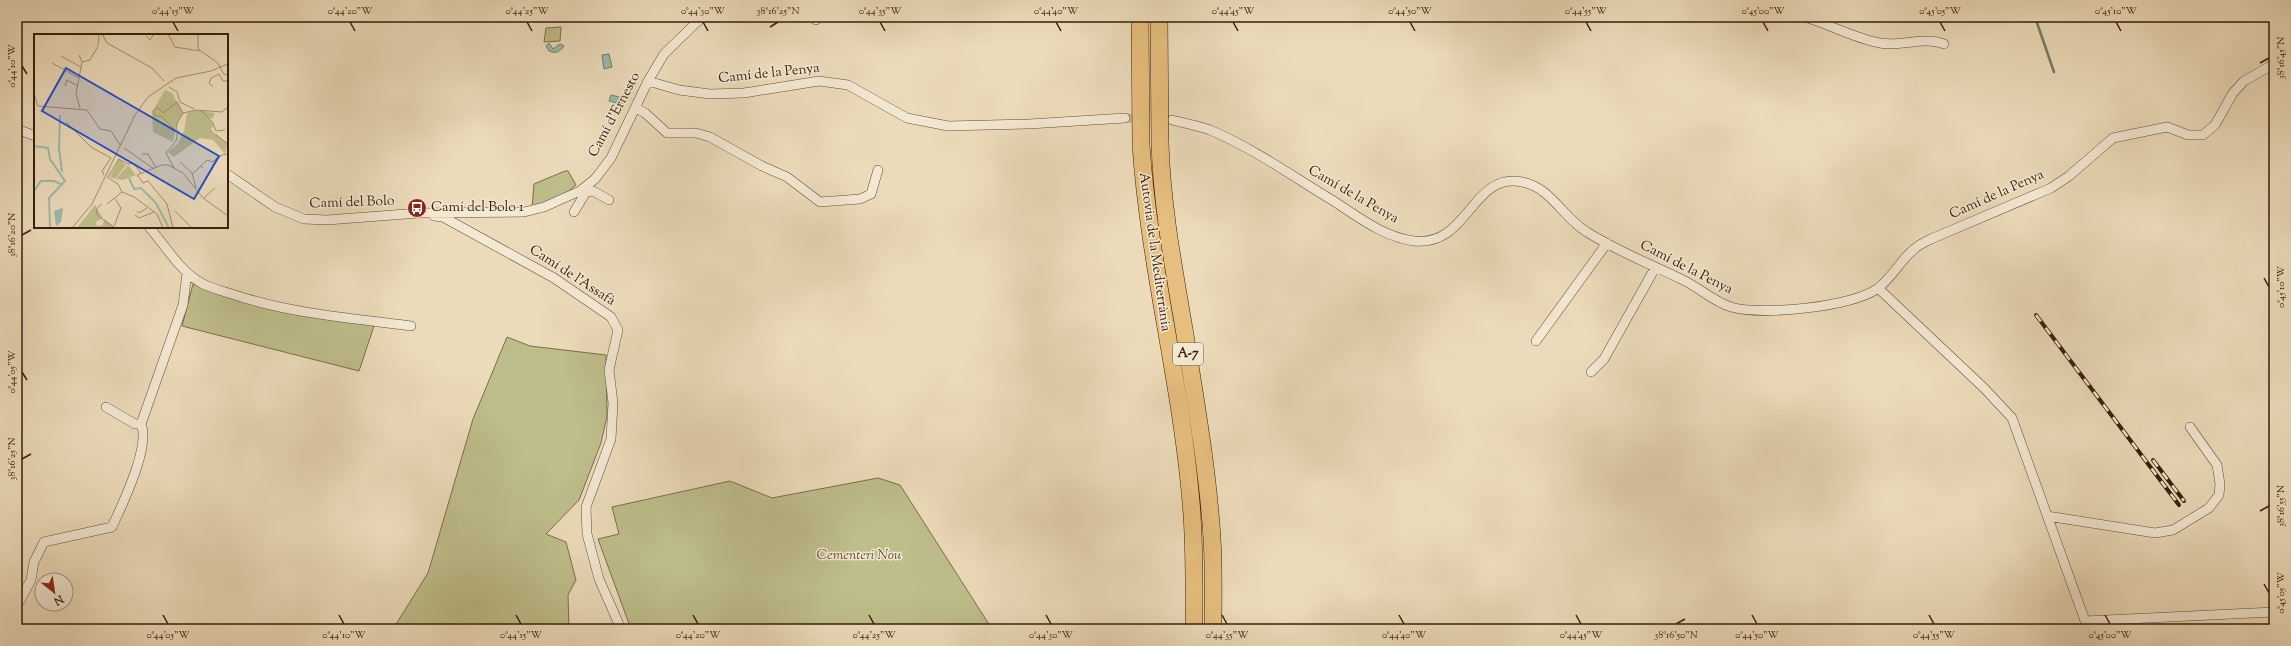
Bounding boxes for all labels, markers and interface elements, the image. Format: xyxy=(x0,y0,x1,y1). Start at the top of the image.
text: 0°44'15"W xyxy=(152,4,194,19)
text: 0°44'20"W xyxy=(328,4,372,19)
text: 0°44'25"W xyxy=(505,4,549,19)
text: 0°44'30"W xyxy=(681,4,725,19)
text: 38°16'25"N xyxy=(757,4,799,19)
text: 0°44'35"W xyxy=(859,4,901,19)
text: 0°44'40"W xyxy=(1034,4,1078,19)
text: 0°44'45"W xyxy=(1212,4,1254,19)
text: 0°44'50"W xyxy=(1388,4,1432,19)
text: 0°44'55"W xyxy=(1565,4,1607,19)
text: 0°45'00"W xyxy=(1741,4,1785,19)
text: 0°45'05"W xyxy=(1919,4,1961,19)
text: 0°45'10"W xyxy=(2095,4,2137,19)
inset map xyxy=(34,34,228,228)
text: 38°16'45"N xyxy=(2274,37,2289,79)
text: 0°44'10"W xyxy=(5,44,20,88)
street label: Camí de la Penya xyxy=(717,59,821,89)
street label: Camí d'Ernesto xyxy=(584,69,646,161)
street label: Camí de la Penya xyxy=(1304,161,1403,229)
street label: Camí de la Penya xyxy=(1946,165,2048,225)
street label: Autovia de la Mediterrània xyxy=(1133,171,1175,333)
street label: Camí del Bolo xyxy=(309,192,395,214)
bus stop icon: Camí del Bolo 1 xyxy=(406,197,428,219)
place label: Camí del Bolo 1 xyxy=(431,198,524,218)
text: 38°16'20"N xyxy=(5,213,20,257)
street label: Camí de la Penya xyxy=(1636,236,1736,300)
street label: Camí de l'Assafà xyxy=(525,241,620,312)
text: 0°45'10"W xyxy=(2274,266,2289,308)
road number: A-7 xyxy=(1173,343,1203,365)
text: 0°44'05"W xyxy=(5,350,20,394)
text: 38°16'25"N xyxy=(5,438,20,480)
text: 38°16'55"N xyxy=(2274,485,2289,527)
park label: Cementeri Nou xyxy=(817,546,902,566)
north arrow xyxy=(34,572,74,612)
text: 0°45'05"W xyxy=(2274,572,2289,614)
text: N xyxy=(51,590,67,609)
text: 0°44'05"W xyxy=(146,628,190,643)
text: 0°44'10"W xyxy=(322,628,366,643)
text: 0°44'15"W xyxy=(500,628,542,643)
text: 0°44'20"W xyxy=(676,628,720,643)
text: 0°44'25"W xyxy=(852,628,896,643)
text: 0°44'30"W xyxy=(1029,628,1073,643)
text: 0°44'35"W xyxy=(1206,628,1248,643)
text: 0°44'40"W xyxy=(1382,628,1426,643)
text: 0°44'45"W xyxy=(1560,628,1602,643)
text: 38°16'50"N xyxy=(1654,628,1698,643)
text: 0°44'50"W xyxy=(1735,628,1779,643)
text: 0°44'55"W xyxy=(1913,628,1955,643)
text: 0°45'00"W xyxy=(2088,628,2132,643)

